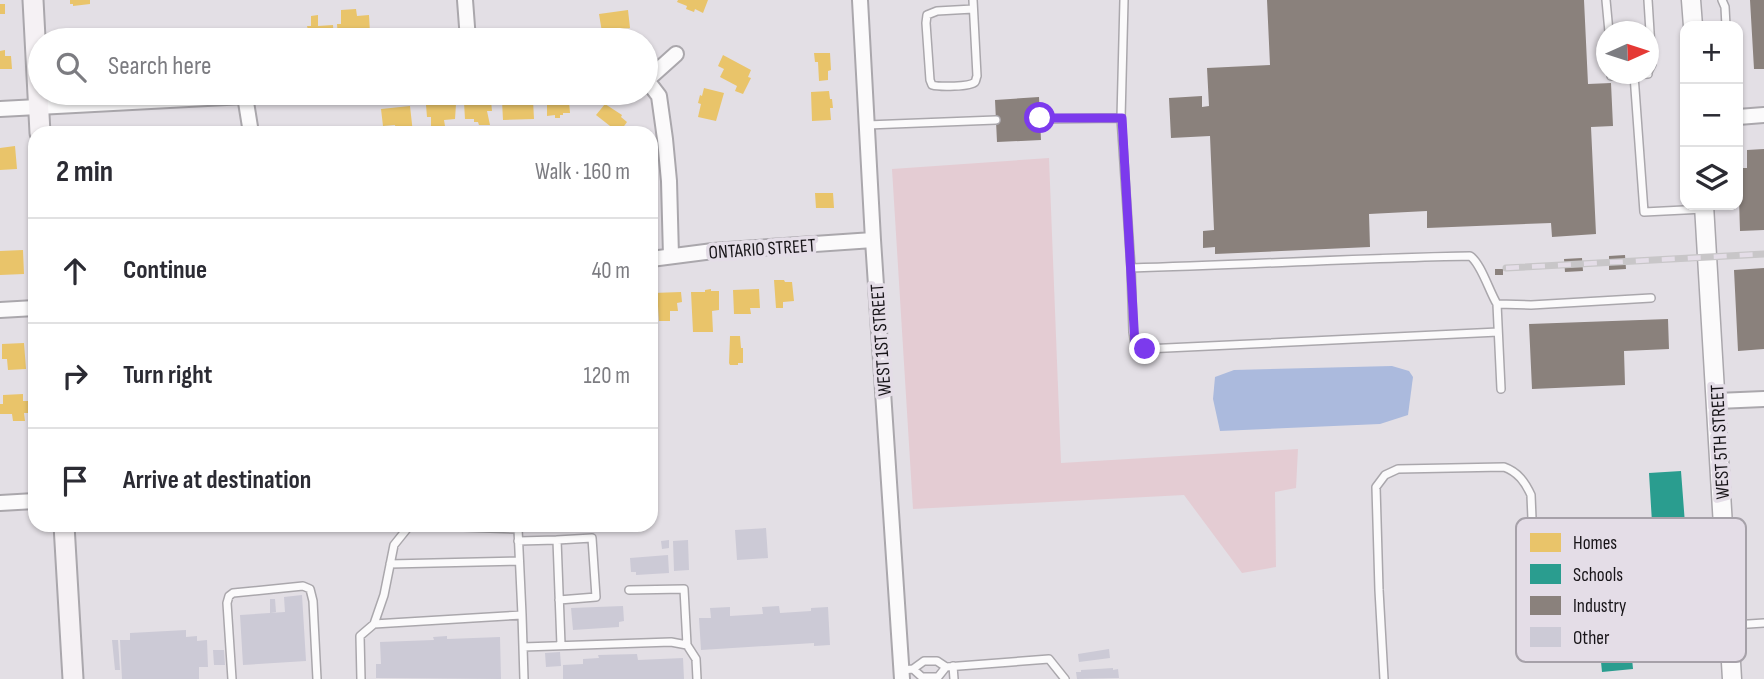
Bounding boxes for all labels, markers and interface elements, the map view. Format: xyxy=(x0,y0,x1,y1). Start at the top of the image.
north arrow xyxy=(1596,21,1659,84)
map controls xyxy=(1680,21,1743,210)
button: + xyxy=(1680,21,1743,84)
search box xyxy=(28,28,658,105)
icon: search xyxy=(52,48,90,86)
text: Search here xyxy=(108,51,211,82)
button: − xyxy=(1680,84,1743,147)
route start xyxy=(1024,102,1055,133)
button: layers xyxy=(1680,147,1743,210)
text: 2 min xyxy=(56,154,113,190)
text: Walk · 160 m xyxy=(535,158,630,186)
street label: ONTARIO STREET xyxy=(708,234,817,265)
icon: ahead xyxy=(56,252,94,290)
text: Continue xyxy=(123,255,207,286)
text: 40 m xyxy=(592,257,630,285)
street label: WEST 1ST STREET xyxy=(866,283,897,397)
route end xyxy=(1129,333,1160,364)
icon: right xyxy=(56,357,94,395)
text: Turn right xyxy=(123,360,212,391)
text: 120 m xyxy=(584,362,630,390)
street label: WEST 5TH STREET xyxy=(1706,384,1735,500)
icon: arrive xyxy=(56,462,94,500)
text: Arrive at destination xyxy=(123,465,311,496)
legend xyxy=(1516,518,1746,662)
text: Homes xyxy=(1573,532,1617,555)
text: Schools xyxy=(1573,564,1623,587)
text: Industry xyxy=(1573,595,1627,618)
text: Other xyxy=(1573,627,1610,650)

